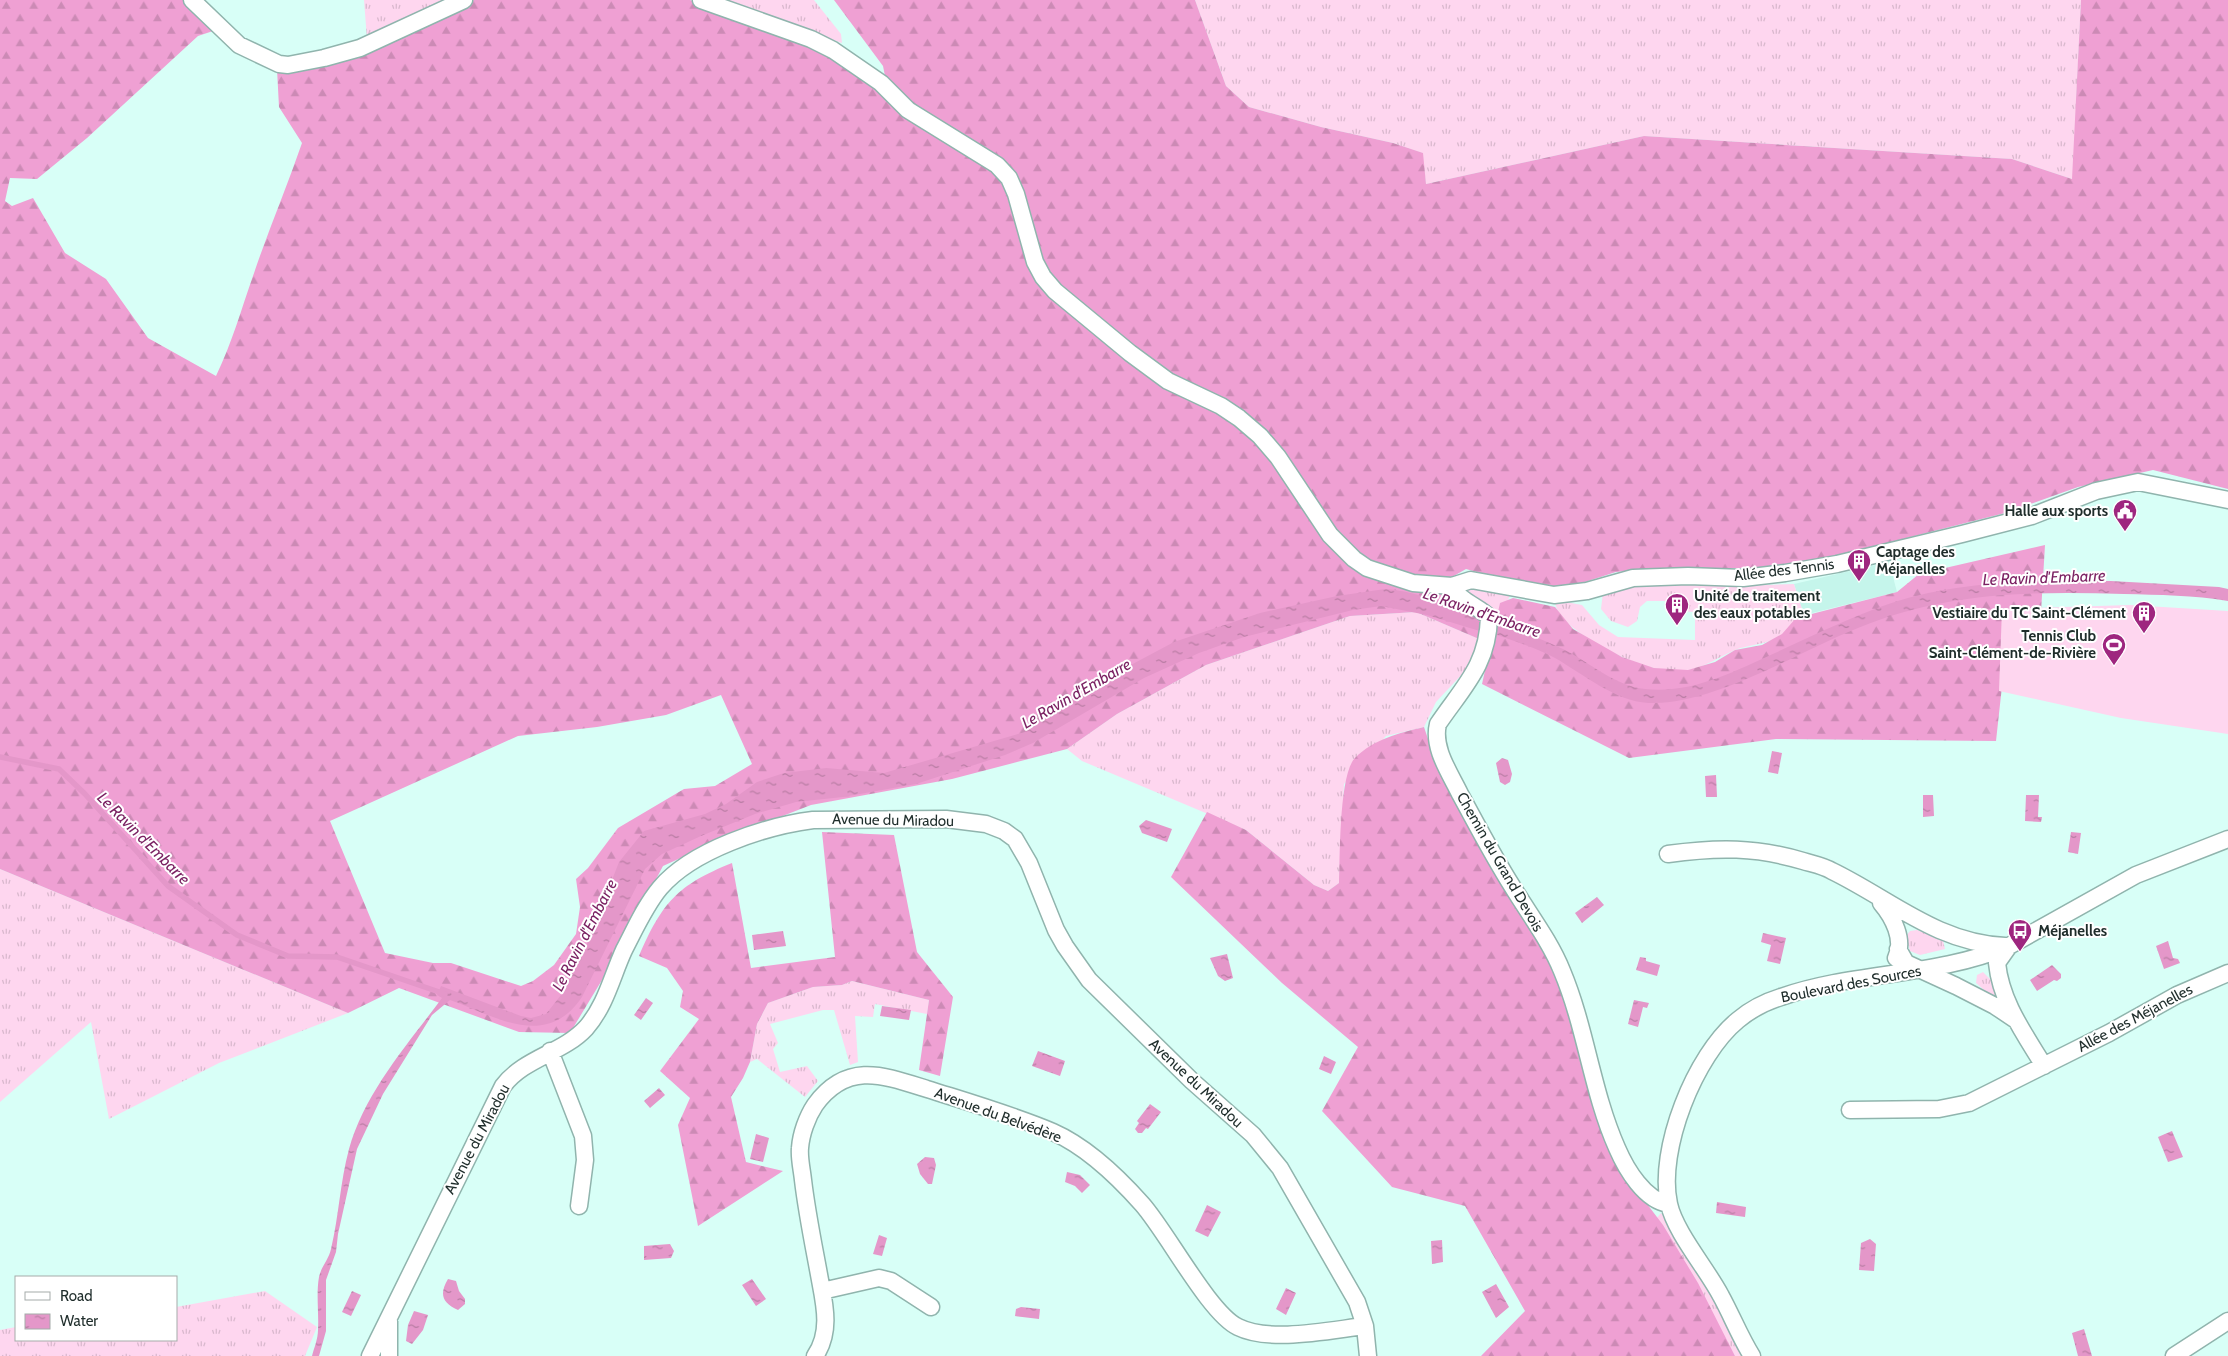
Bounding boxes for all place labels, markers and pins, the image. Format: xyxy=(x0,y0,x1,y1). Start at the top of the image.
public building icon: Halle aux sports xyxy=(2112,498,2138,532)
place label: Halle aux sports xyxy=(2004,502,2108,520)
place label: Captage des Méjanelles xyxy=(1876,543,1955,578)
building icon: Captage des Méjanelles xyxy=(1846,548,1872,582)
place label: Unité de traitement des eaux potables xyxy=(1694,587,1820,622)
building icon: Unité de traitement des eaux potables xyxy=(1664,592,1690,626)
building icon: Vestiaire du TC Saint-Clément xyxy=(2131,600,2157,634)
place label: Vestiaire du TC Saint-Clément xyxy=(1933,604,2126,622)
place label: Tennis Club Saint-Clément-de-Rivière xyxy=(1929,627,2096,662)
sports icon: Tennis Club Saint-Clément-de-Rivière xyxy=(2101,632,2127,666)
bus stop icon: Méjanelles xyxy=(2007,918,2033,952)
place label: Méjanelles xyxy=(2038,922,2107,940)

